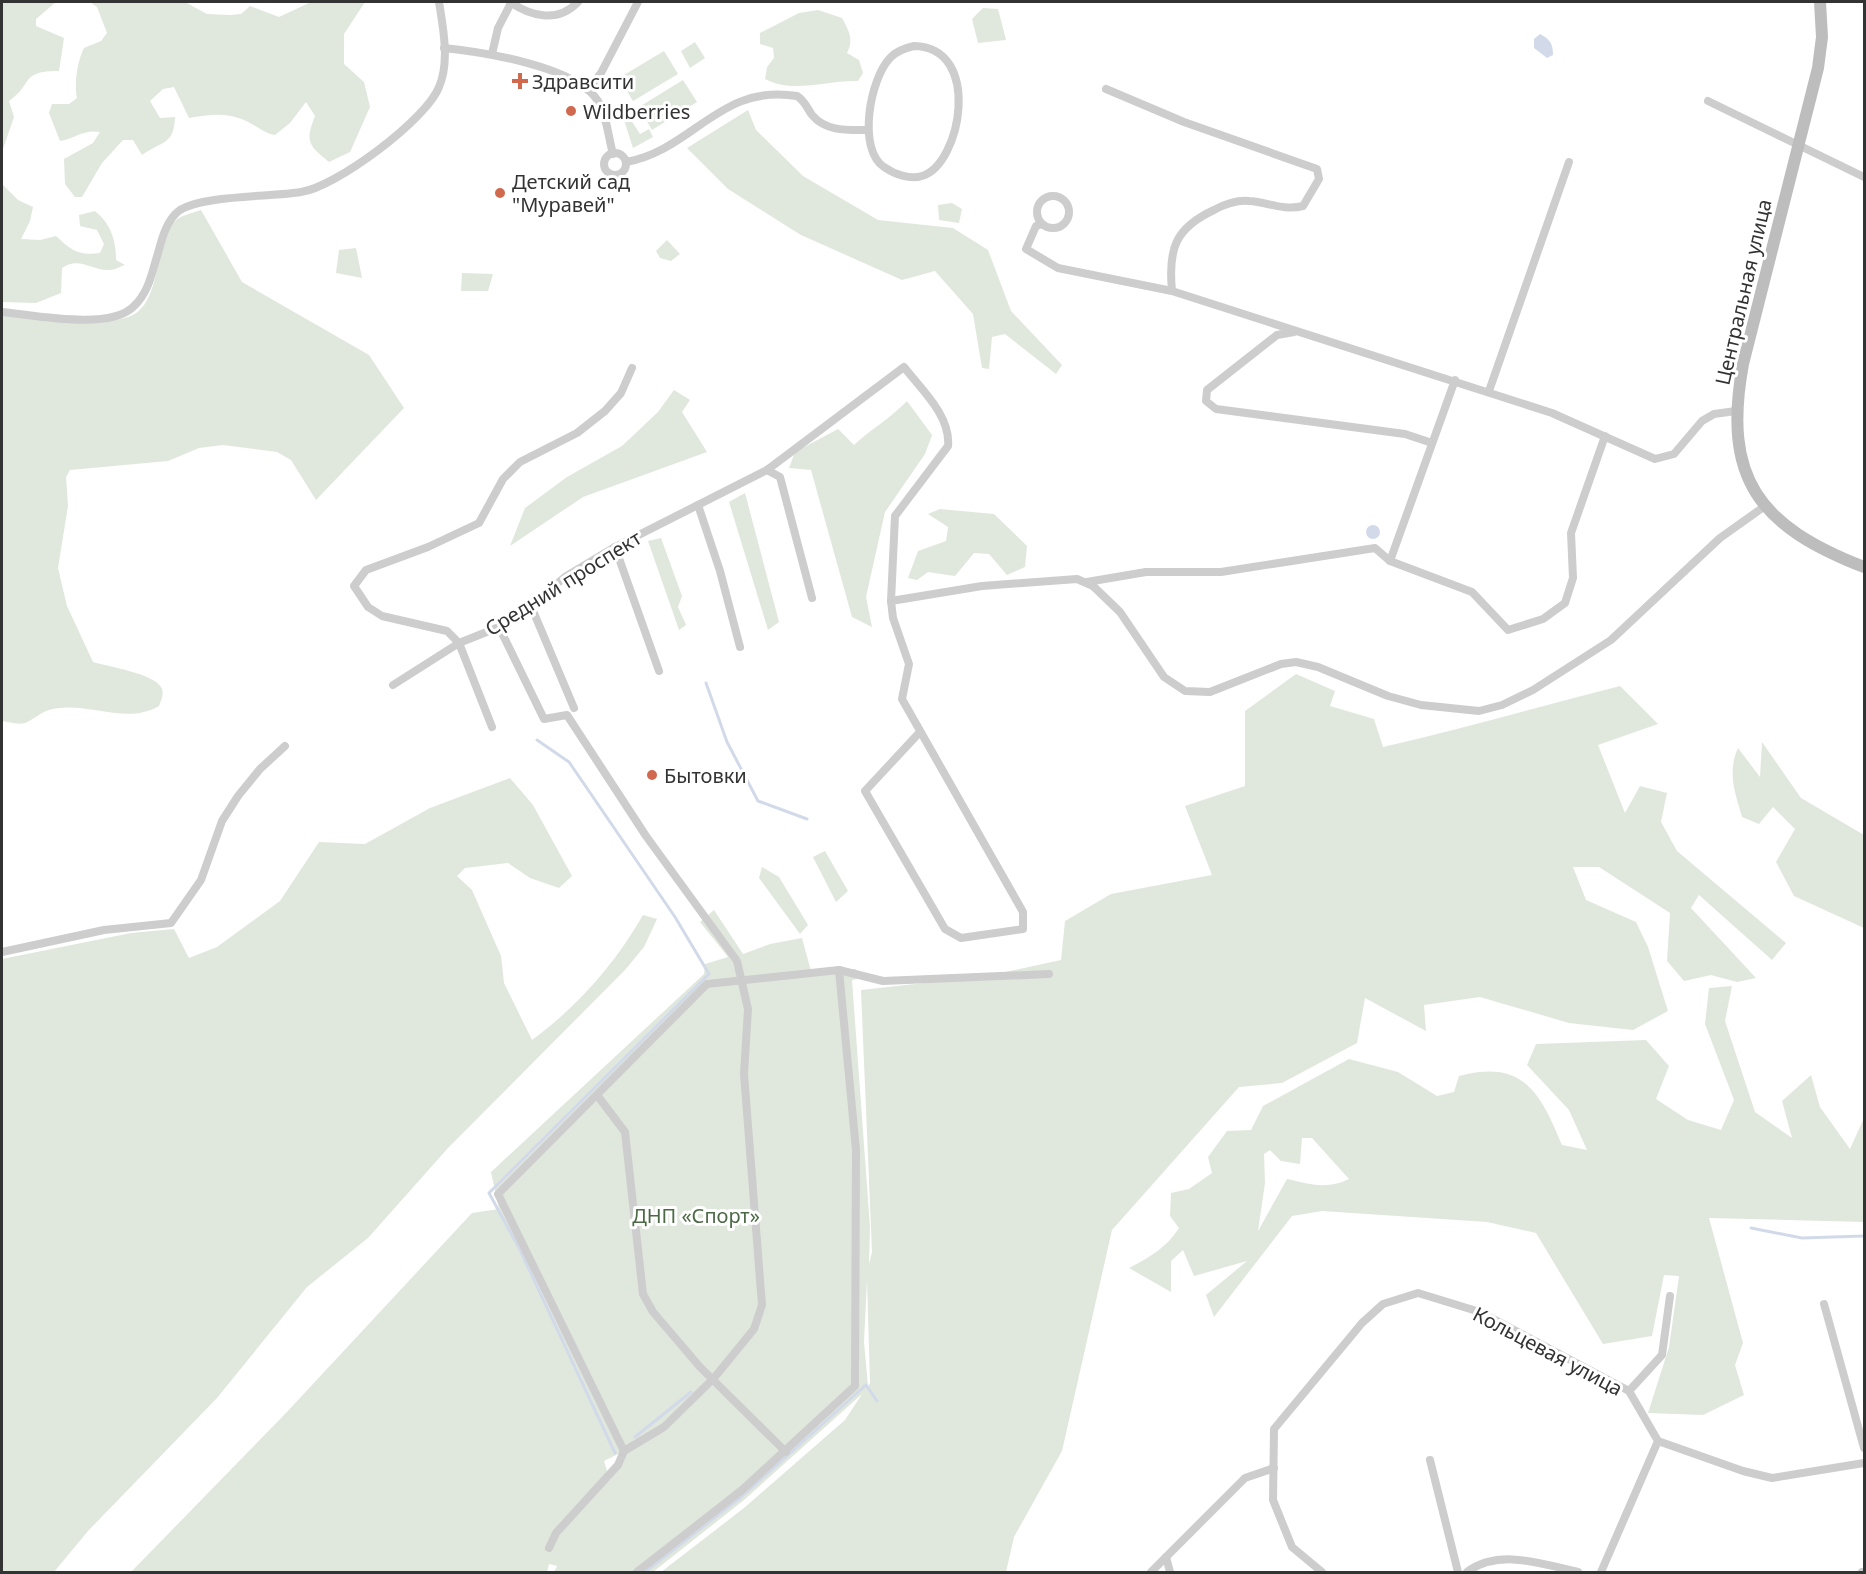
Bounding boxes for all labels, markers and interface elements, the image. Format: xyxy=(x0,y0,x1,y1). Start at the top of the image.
place label: Здравсити xyxy=(532,68,634,95)
marker: Здравсити xyxy=(513,74,527,88)
place label: Wildberries xyxy=(583,98,690,125)
marker: Wildberries xyxy=(564,104,578,118)
place label: Детский сад "Муравей" xyxy=(512,168,630,218)
marker: Детский сад "Муравей" xyxy=(493,186,507,200)
street label: Центральная улица xyxy=(1708,196,1778,388)
street label: Средний проспект xyxy=(480,524,646,642)
place label: Бытовки xyxy=(664,762,747,789)
marker: Бытовки xyxy=(645,768,659,782)
park label: ДНП «Спорт» xyxy=(632,1202,760,1229)
street label: Кольцевая улица xyxy=(1468,1300,1628,1402)

